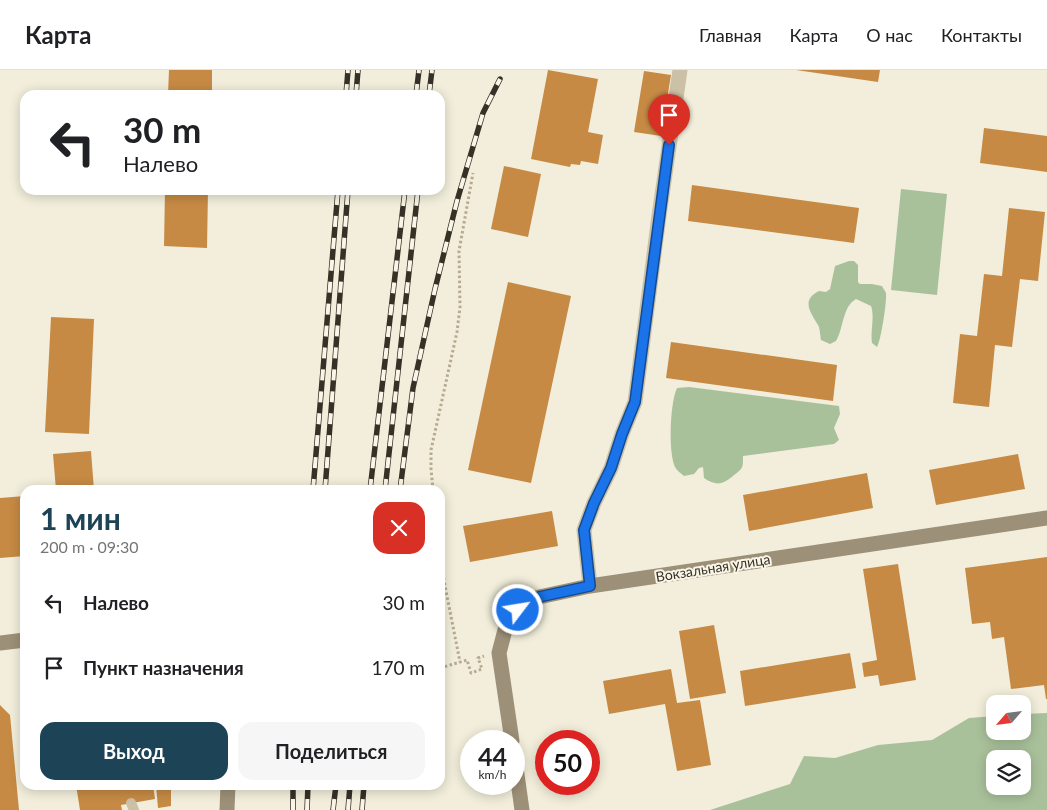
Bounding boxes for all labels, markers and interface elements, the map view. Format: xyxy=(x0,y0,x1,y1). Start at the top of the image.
text: Карта xyxy=(25,20,92,49)
text: Главная xyxy=(699,24,762,46)
text: Карта xyxy=(790,24,838,46)
text: О нас xyxy=(866,24,913,46)
text: Контакты xyxy=(941,24,1022,46)
pin xyxy=(648,94,690,145)
icon: arrive xyxy=(655,101,683,129)
text: 30 m xyxy=(123,108,201,150)
icon: left xyxy=(40,110,105,175)
text: Налево xyxy=(123,150,198,177)
text: 1 мин xyxy=(40,500,121,536)
button: close xyxy=(373,502,425,554)
text: 200 m · 09:30 xyxy=(40,537,139,556)
street label: Вокзальная улица xyxy=(654,550,771,585)
position arrow xyxy=(491,583,543,635)
icon: left xyxy=(40,589,68,617)
text: Налево xyxy=(83,591,149,614)
text: 30 m xyxy=(382,591,425,614)
icon: arrive xyxy=(40,654,68,682)
text: Пункт назначения xyxy=(83,656,244,679)
text: 170 m xyxy=(371,656,425,679)
north arrow xyxy=(986,695,1031,740)
map controls xyxy=(986,695,1031,795)
button: Выход xyxy=(40,722,228,780)
button: Поделиться xyxy=(238,722,425,780)
speed limit sign: 50 xyxy=(535,730,600,795)
text: 44 xyxy=(478,741,507,771)
button: layers xyxy=(986,750,1031,795)
text: km/h xyxy=(478,767,507,782)

